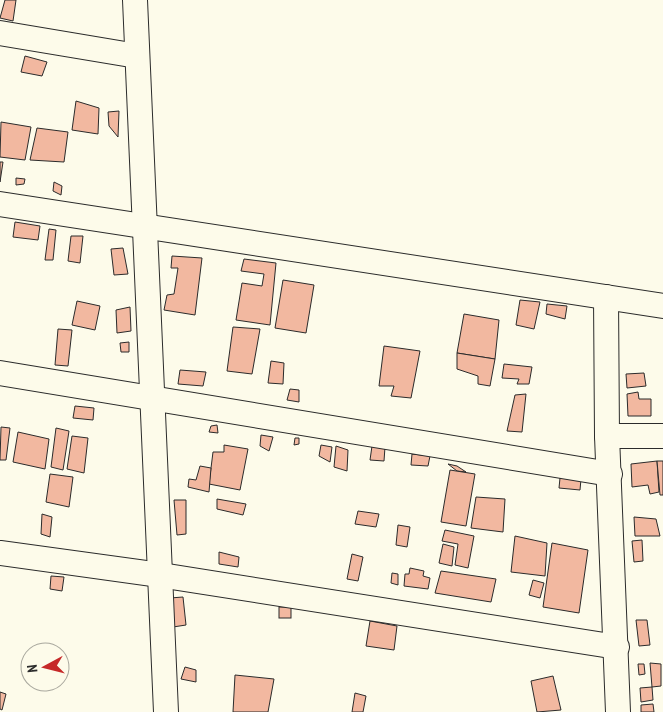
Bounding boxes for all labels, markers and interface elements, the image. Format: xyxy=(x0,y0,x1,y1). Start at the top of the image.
north arrow xyxy=(20,642,70,692)
text: N xyxy=(23,664,41,673)

